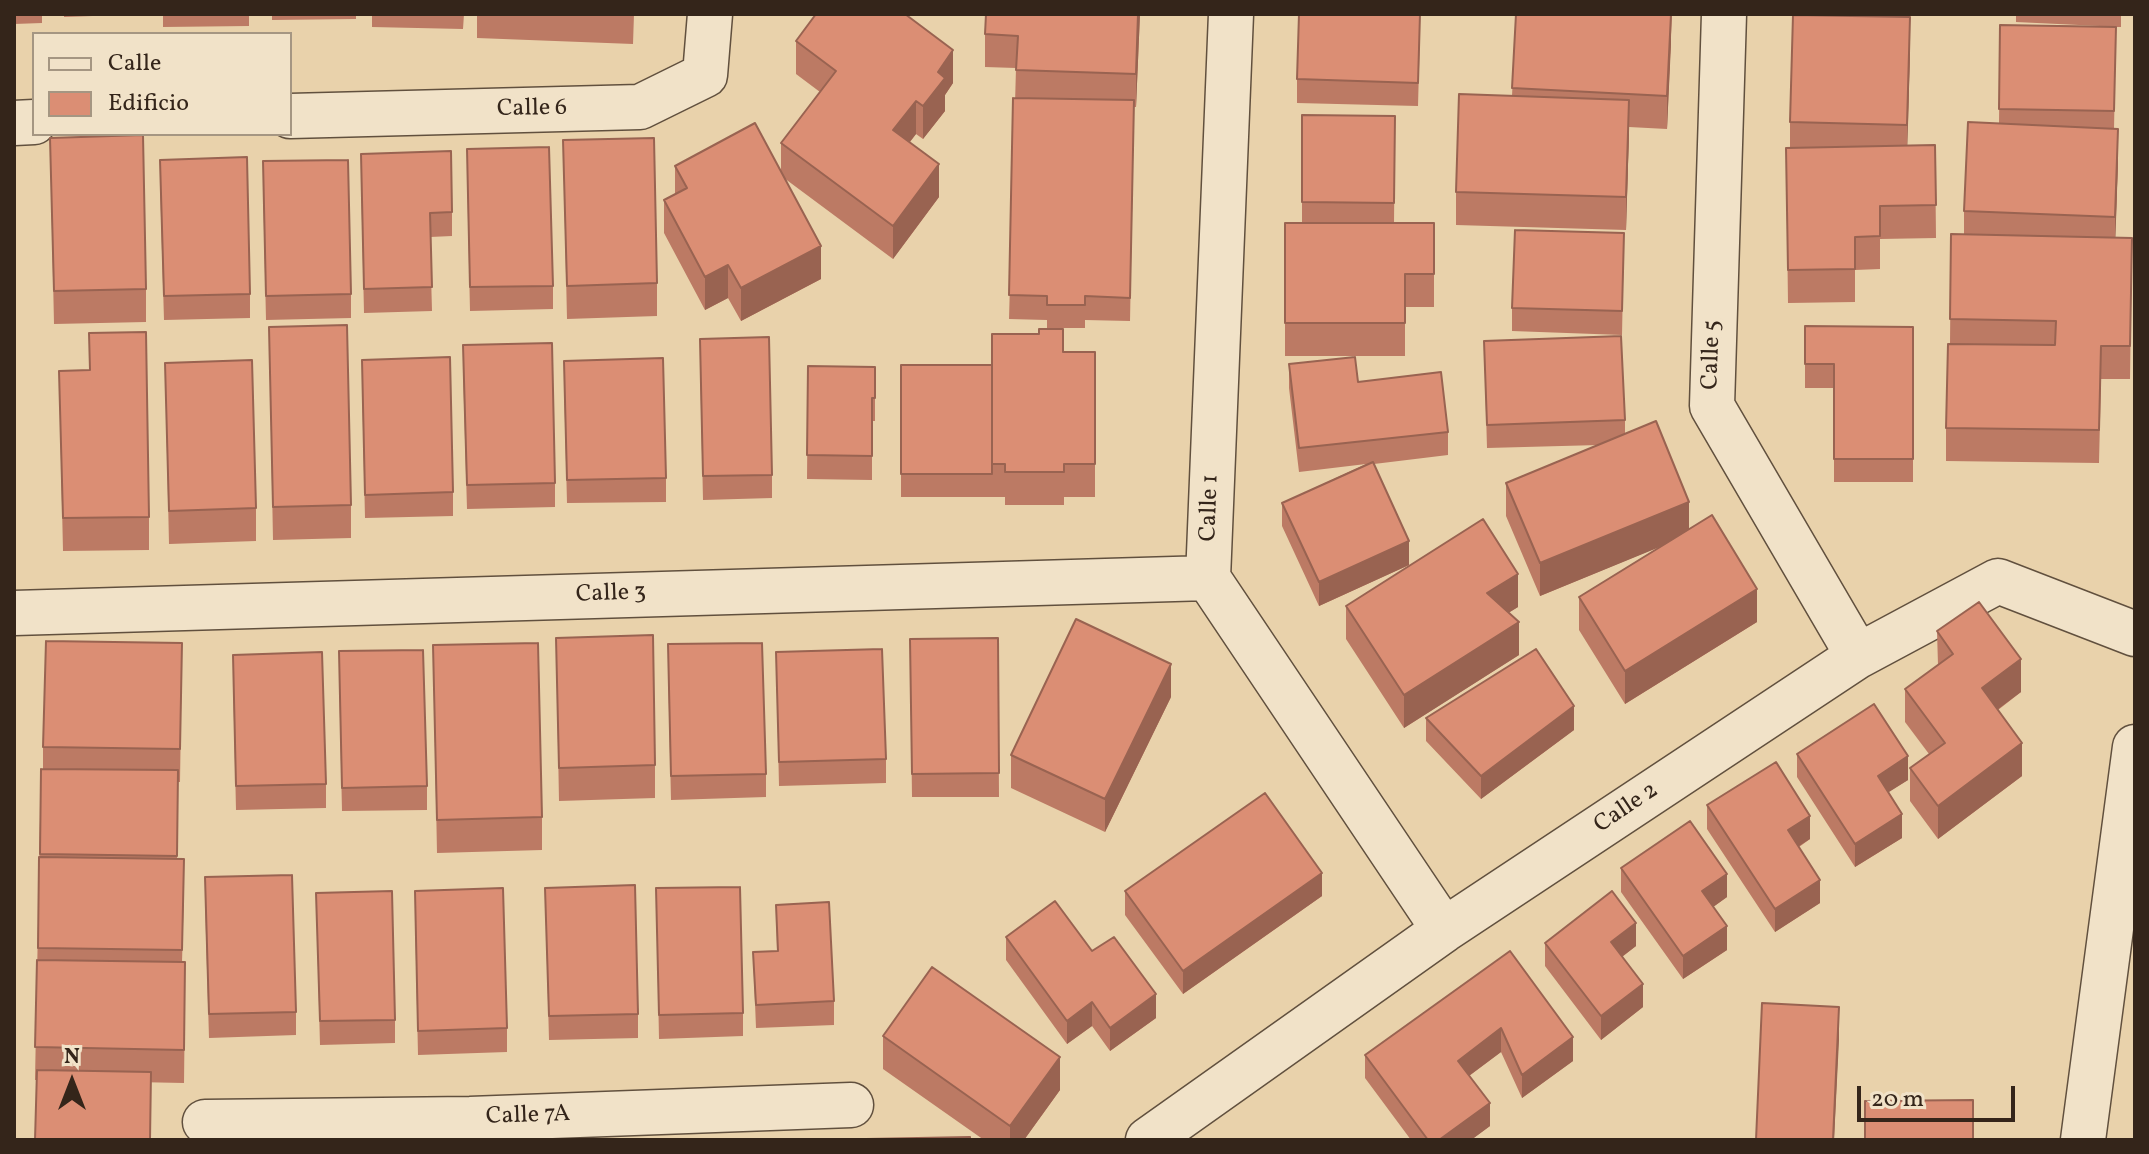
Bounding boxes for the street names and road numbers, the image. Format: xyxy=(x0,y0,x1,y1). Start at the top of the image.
street label: Calle 6 xyxy=(497,95,567,125)
street label: Calle 5 xyxy=(1697,320,1729,390)
street label: Calle 1 xyxy=(1195,474,1227,542)
street label: Calle 3 xyxy=(575,579,647,611)
street label: Calle 2 xyxy=(1590,777,1664,841)
street label: Calle 7A xyxy=(485,1101,571,1133)

